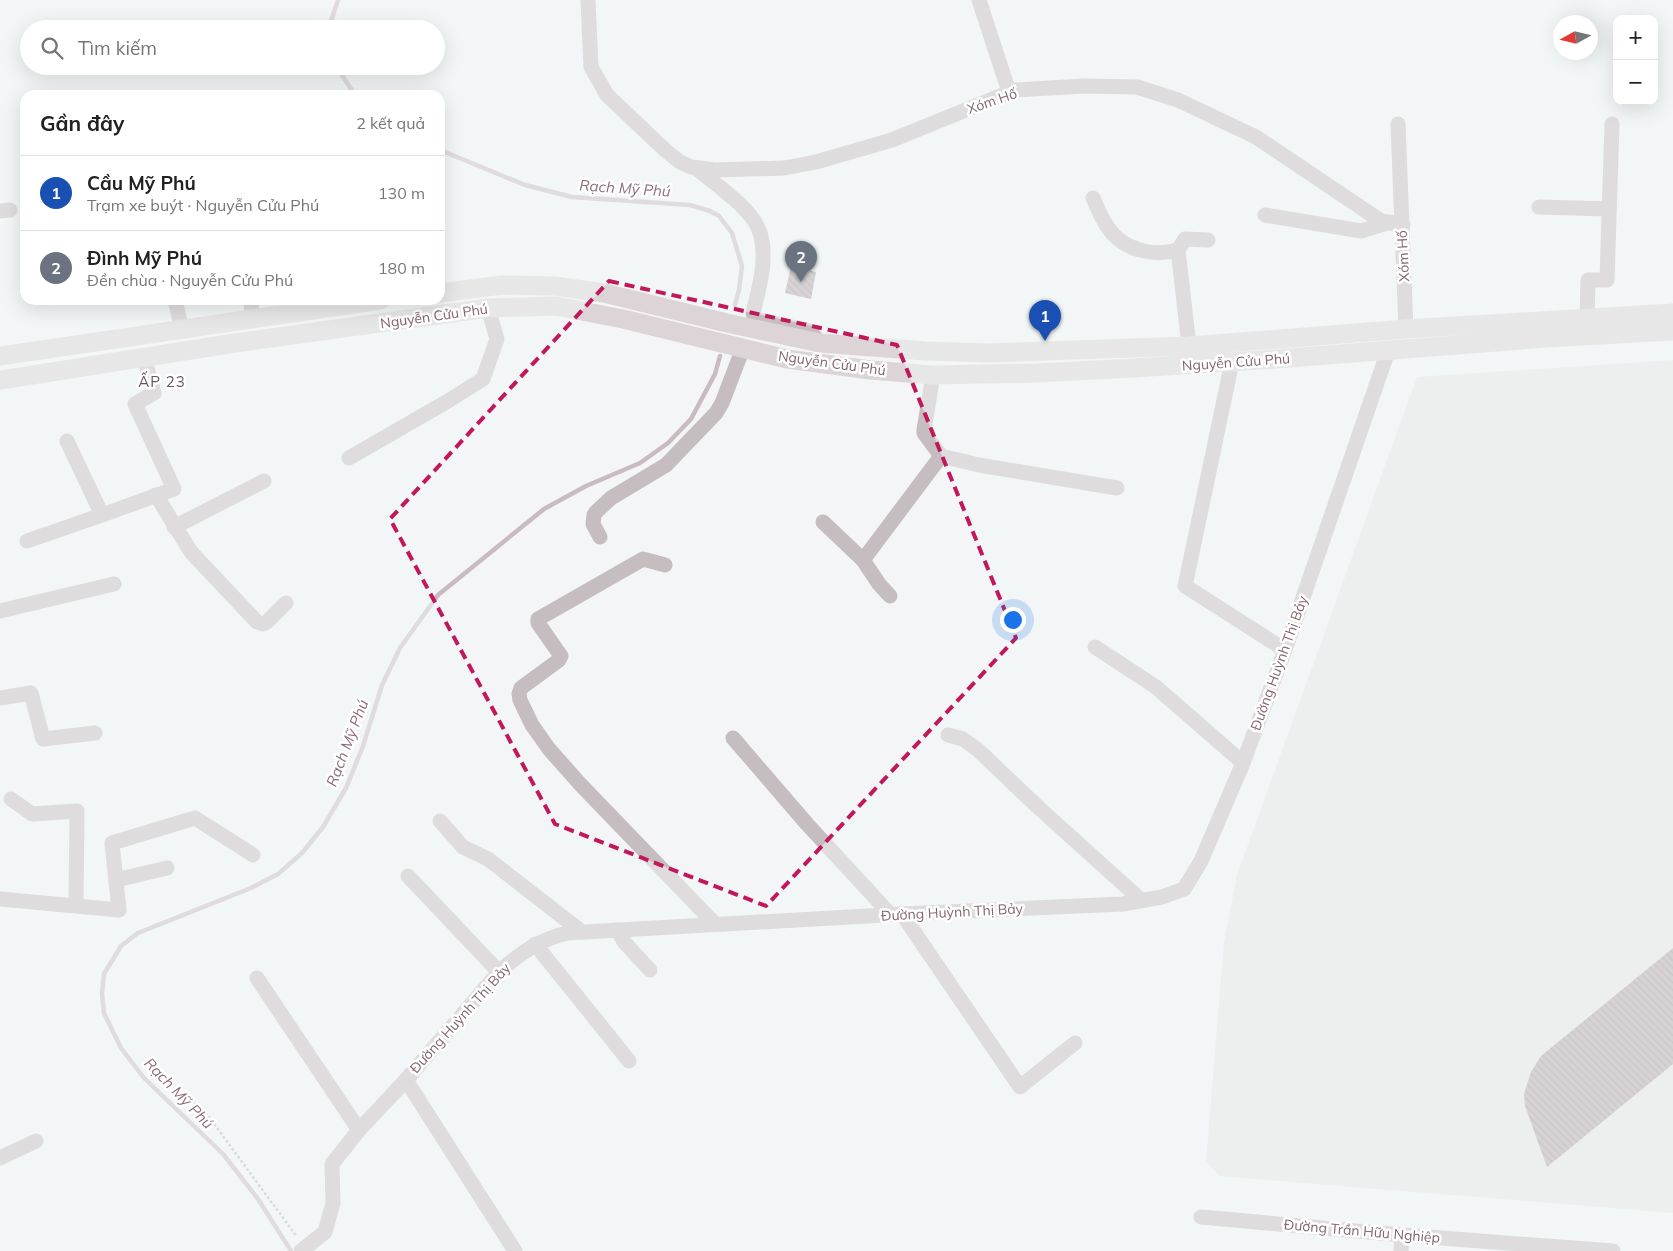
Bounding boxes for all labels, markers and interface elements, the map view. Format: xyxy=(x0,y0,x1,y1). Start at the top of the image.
north arrow xyxy=(1553,15,1598,60)
map controls xyxy=(1613,15,1658,105)
button: + xyxy=(1613,15,1658,60)
search box xyxy=(20,20,445,75)
icon: search xyxy=(38,34,66,62)
text: Tìm kiếm xyxy=(78,36,157,60)
button: − xyxy=(1613,60,1658,105)
street label: Xóm Hố xyxy=(965,84,1019,118)
text: Gần đây xyxy=(40,110,124,136)
text: 2 kết quả xyxy=(356,113,425,133)
text: Cầu Mỹ Phú xyxy=(87,171,196,195)
water label: Rạch Mỹ Phú xyxy=(579,175,672,201)
text: 1 xyxy=(51,183,61,203)
text: 130 m xyxy=(378,183,425,203)
text: Trạm xe buýt · Nguyễn Cửu Phú xyxy=(87,195,319,215)
street label: Xóm Hố xyxy=(1393,230,1413,282)
pin: 2 xyxy=(785,241,817,282)
text: Đình Mỹ Phú xyxy=(87,246,202,270)
text: 2 xyxy=(51,258,61,278)
text: 180 m xyxy=(378,258,425,278)
text: Đền chùa · Nguyễn Cửu Phú xyxy=(87,270,293,290)
street label: Nguyễn Cửu Phú xyxy=(379,300,489,332)
pin: 1 xyxy=(1029,300,1061,341)
street label: Nguyễn Cửu Phú xyxy=(777,347,887,379)
street label: Nguyễn Cửu Phú xyxy=(1181,349,1291,375)
district label: ẤP 23 xyxy=(138,371,186,391)
street label: Đường Huỳnh Thị Bảy xyxy=(1246,593,1312,733)
your location xyxy=(1000,607,1026,633)
water label: Rạch Mỹ Phú xyxy=(322,697,372,789)
street label: Đường Huỳnh Thị Bảy xyxy=(881,899,1024,925)
street label: Đường Huỳnh Thị Bảy xyxy=(406,959,515,1077)
water label: Rạch Mỹ Phú xyxy=(140,1053,218,1133)
street label: Đường Trần Hữu Nghiệp xyxy=(1283,1215,1441,1247)

